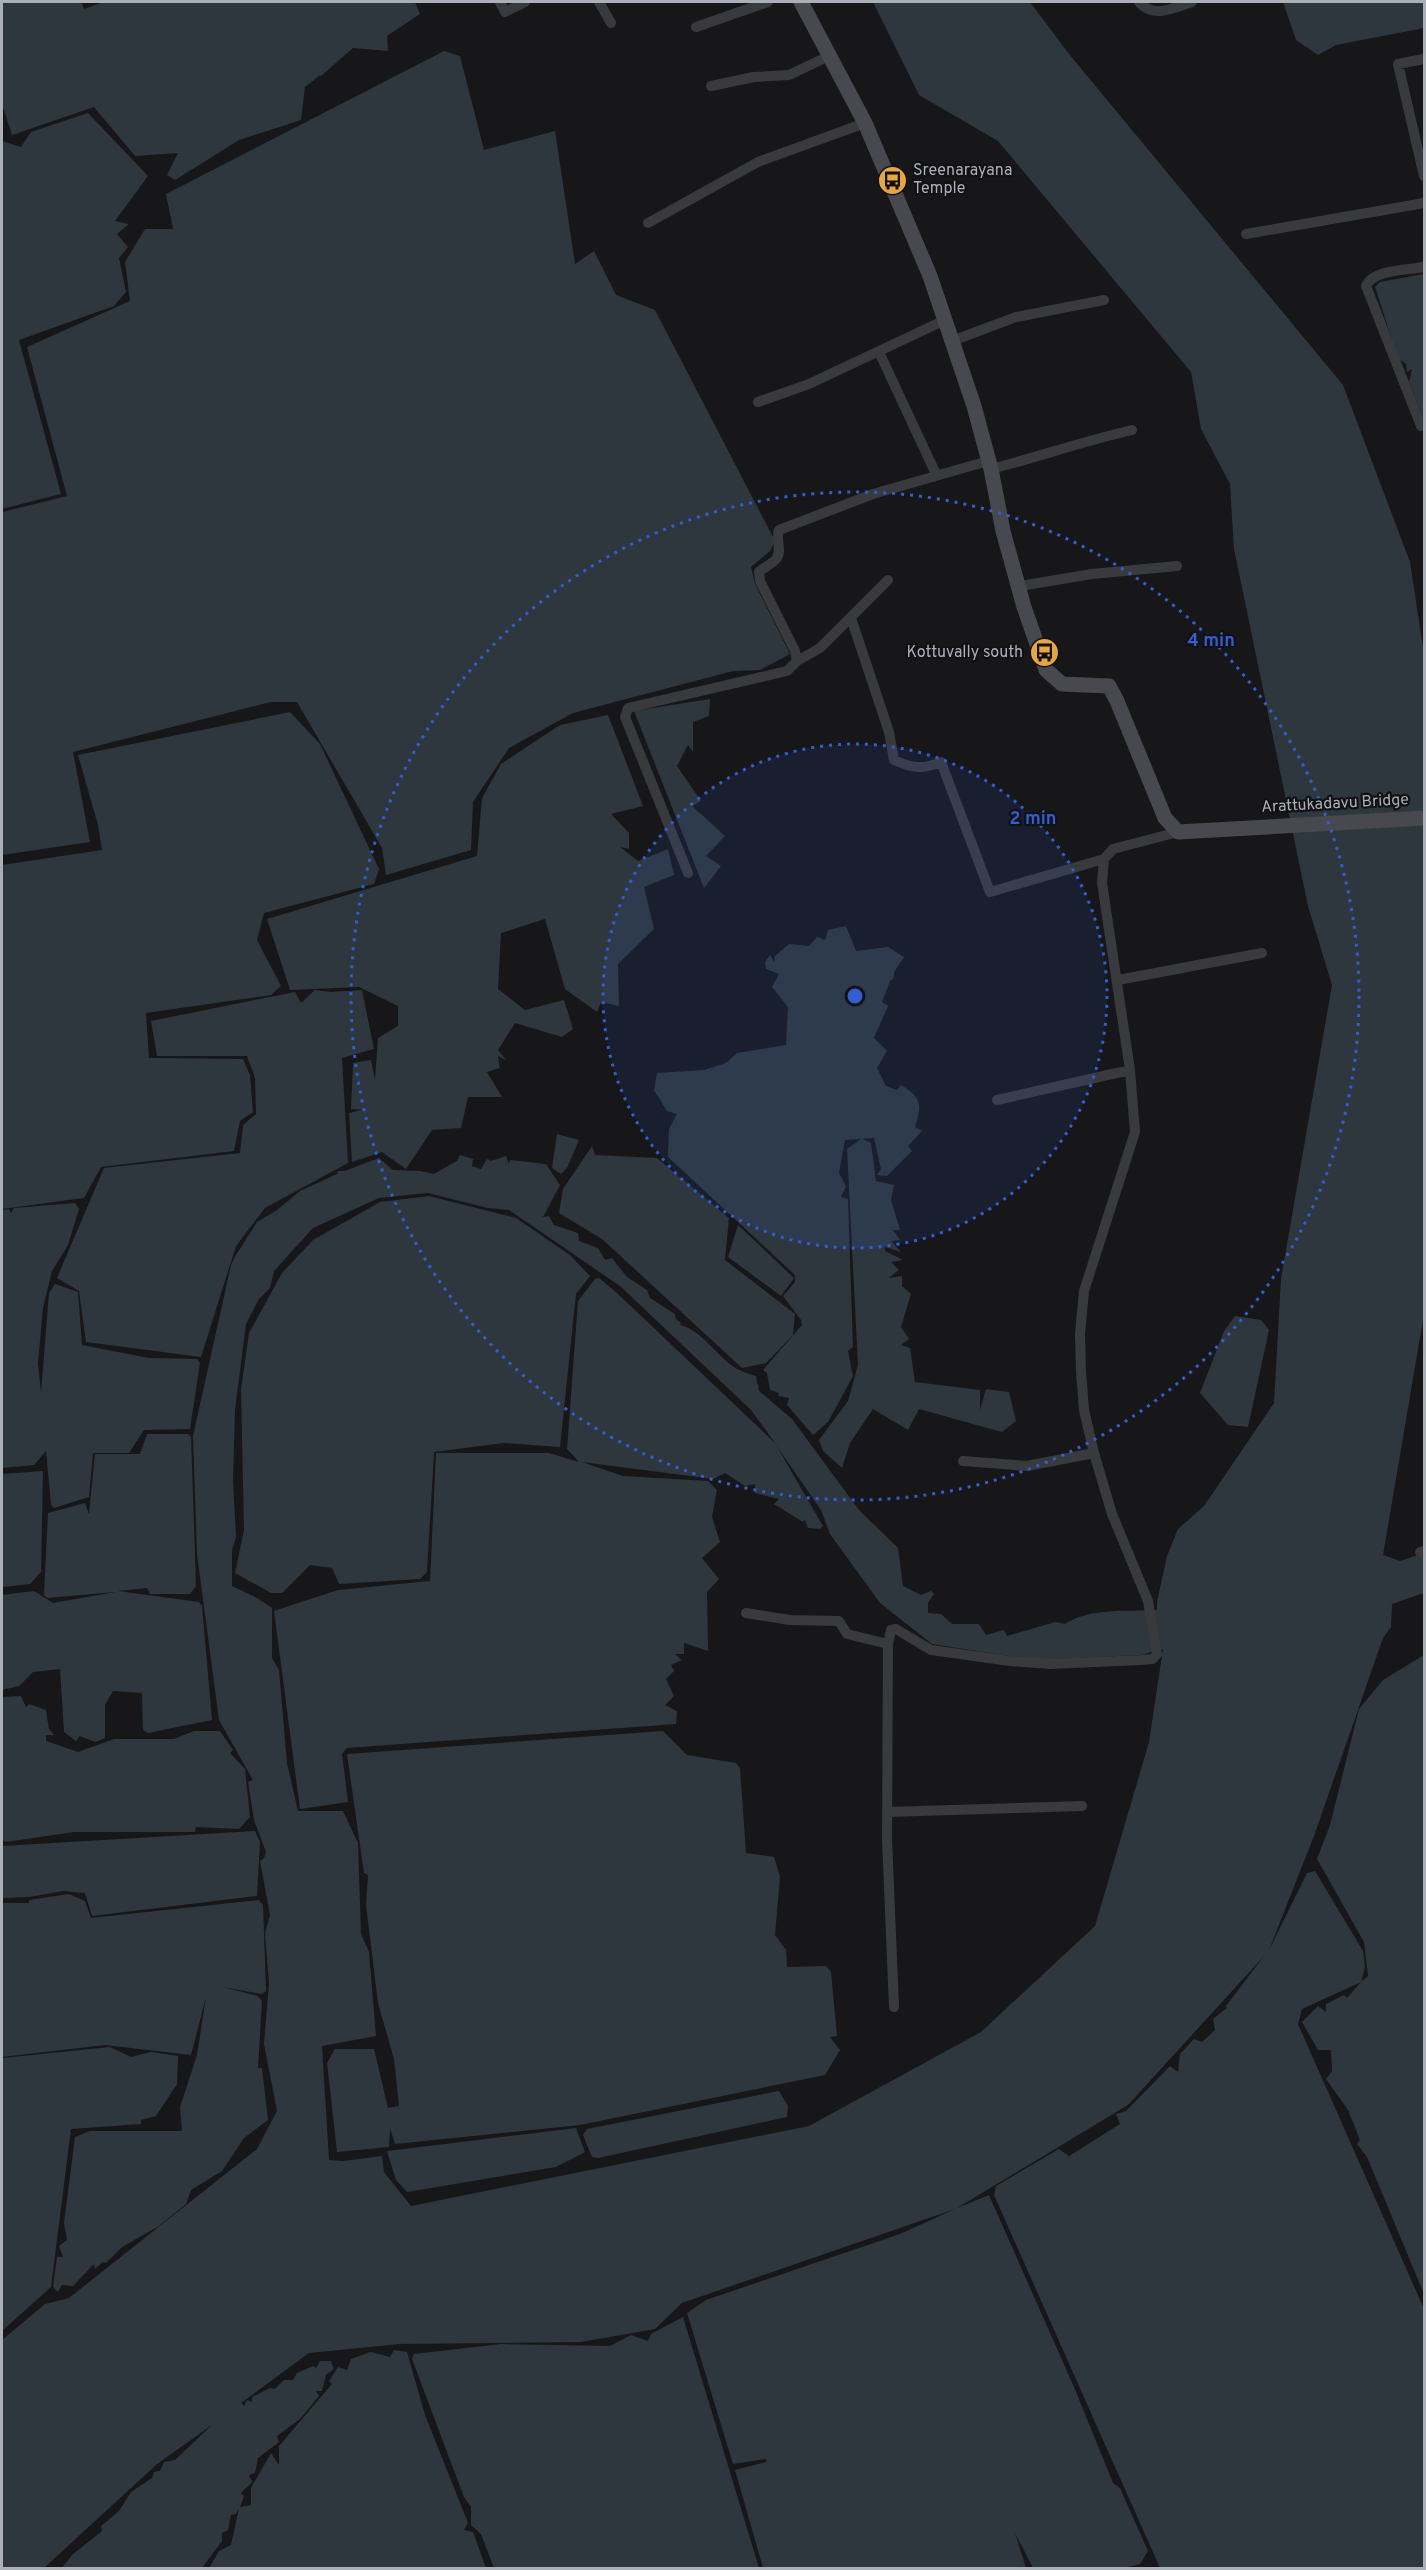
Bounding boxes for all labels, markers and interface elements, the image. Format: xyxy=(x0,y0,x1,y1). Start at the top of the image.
place label: Sreenarayana Temple xyxy=(913,161,1012,199)
bus stop icon: Sreenarayana Temple xyxy=(876,164,908,196)
text: 4 min xyxy=(1187,630,1235,653)
bus stop icon: Kottuvally south xyxy=(1028,637,1060,669)
place label: Kottuvally south xyxy=(907,643,1023,663)
street label: Arattukadavu Bridge xyxy=(1261,790,1409,818)
text: 2 min xyxy=(1009,808,1057,831)
centre of rings xyxy=(845,986,865,1006)

